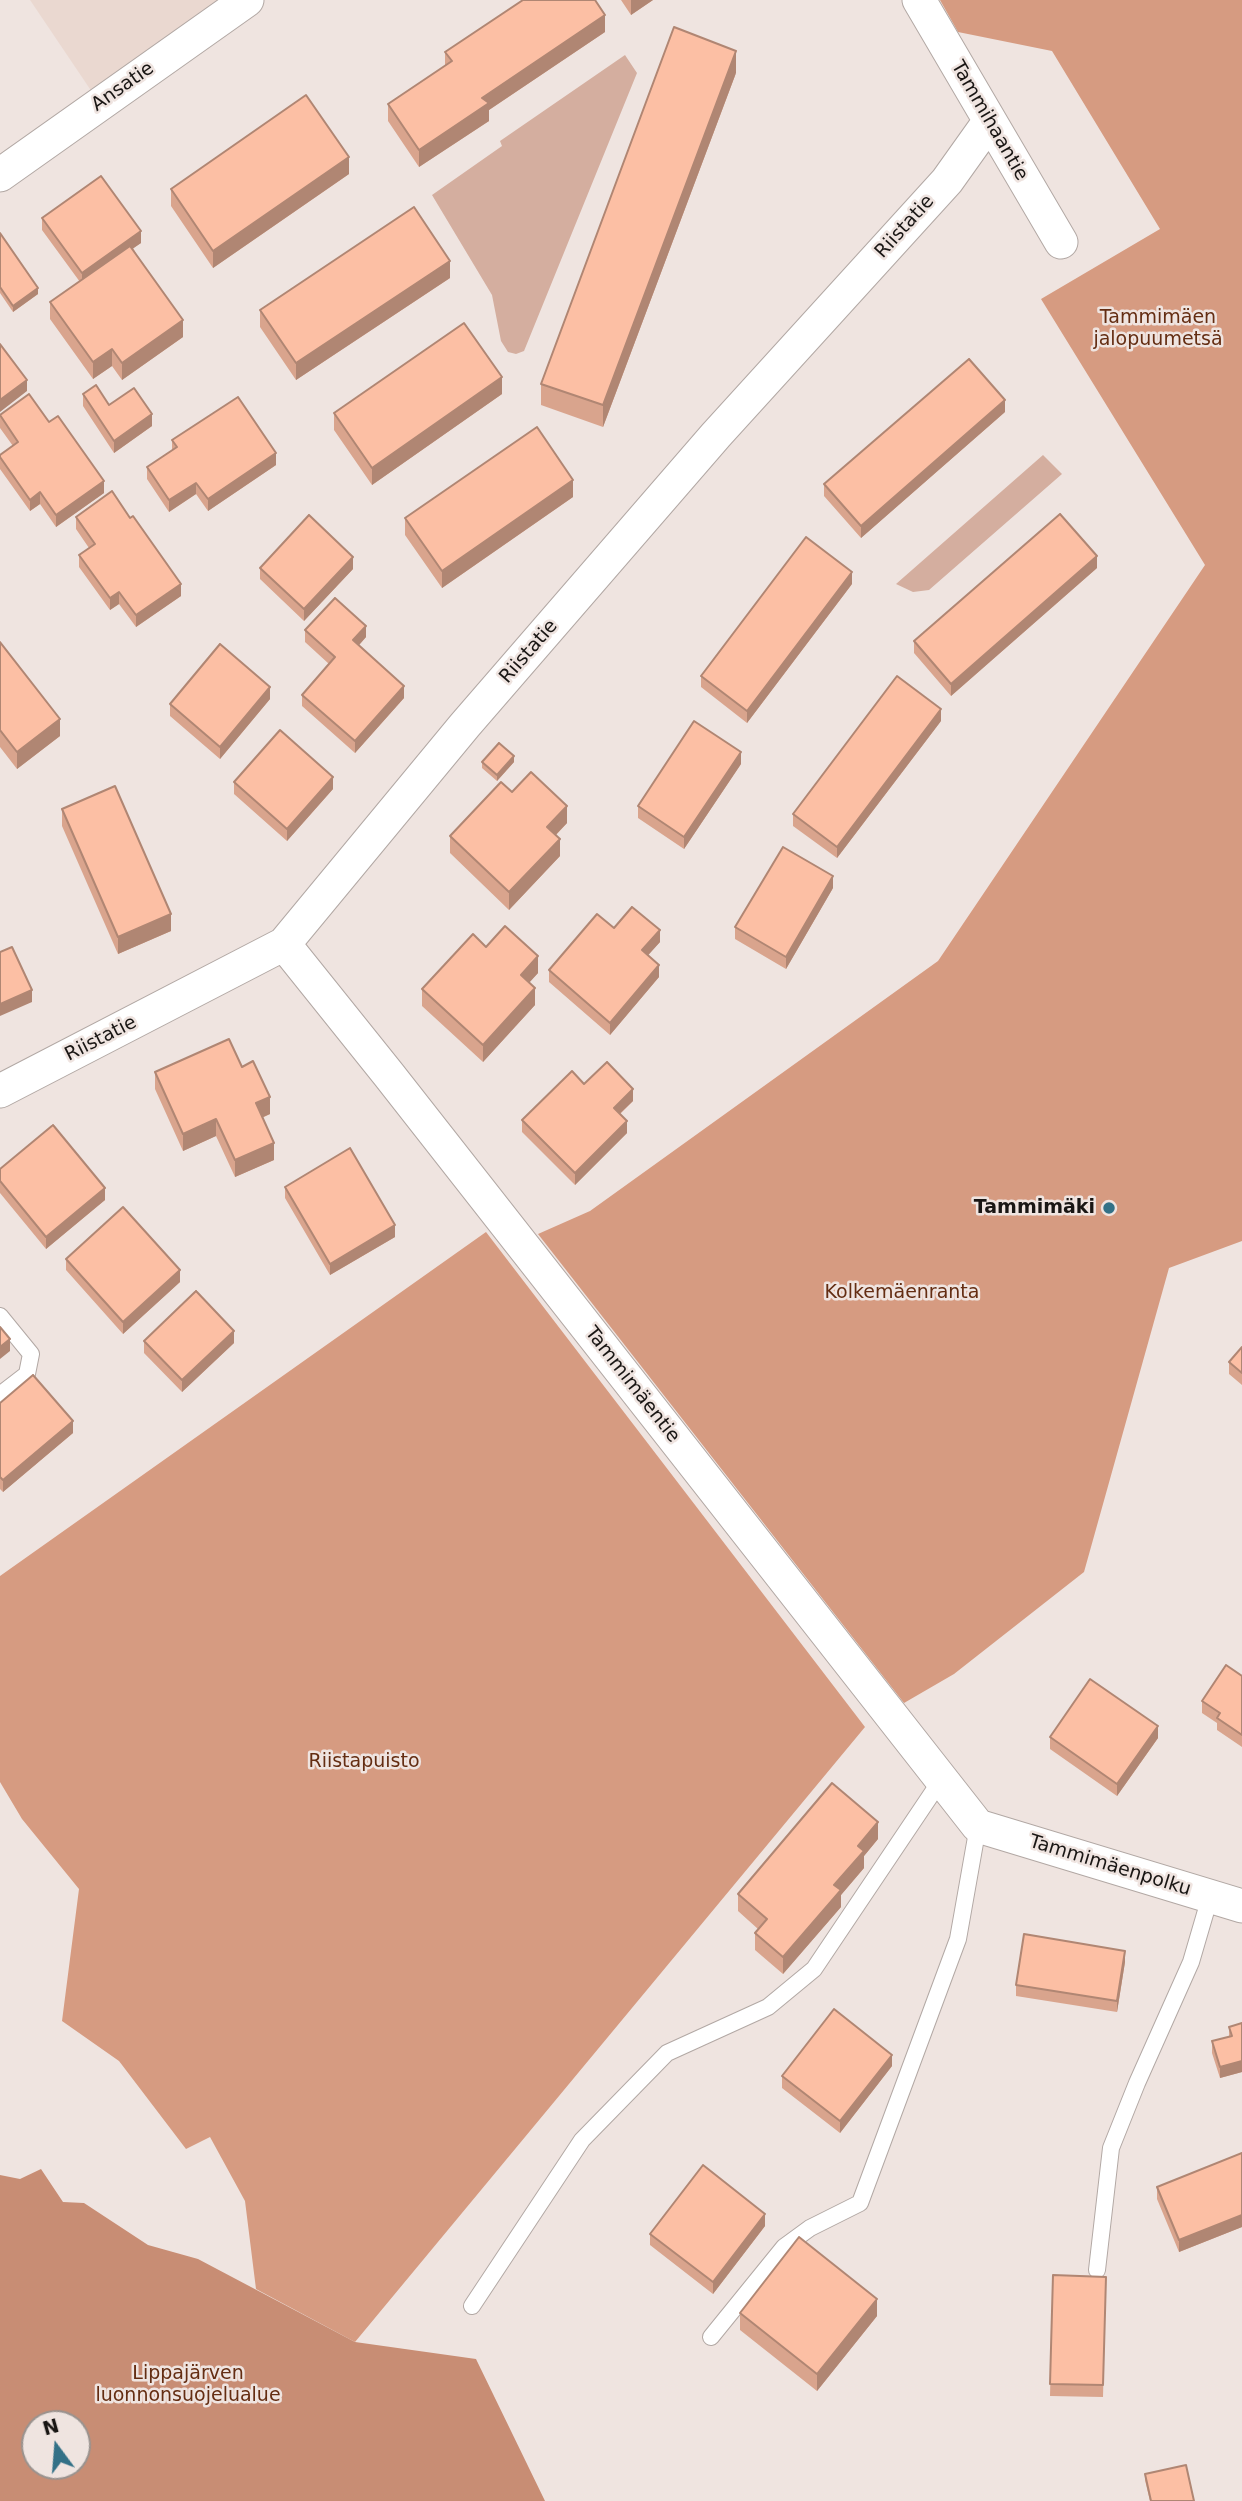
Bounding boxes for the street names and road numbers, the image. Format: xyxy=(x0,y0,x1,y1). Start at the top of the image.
street label: Ansatie xyxy=(87,57,159,117)
street label: Tammihaantie xyxy=(946,57,1032,185)
street label: Riistatie xyxy=(871,191,939,263)
street label: Riistatie xyxy=(495,615,563,689)
street label: Riistatie xyxy=(61,1011,141,1067)
street label: Tammimäentie xyxy=(580,1323,684,1447)
street label: Tammimäenpolku xyxy=(1026,1831,1194,1901)

